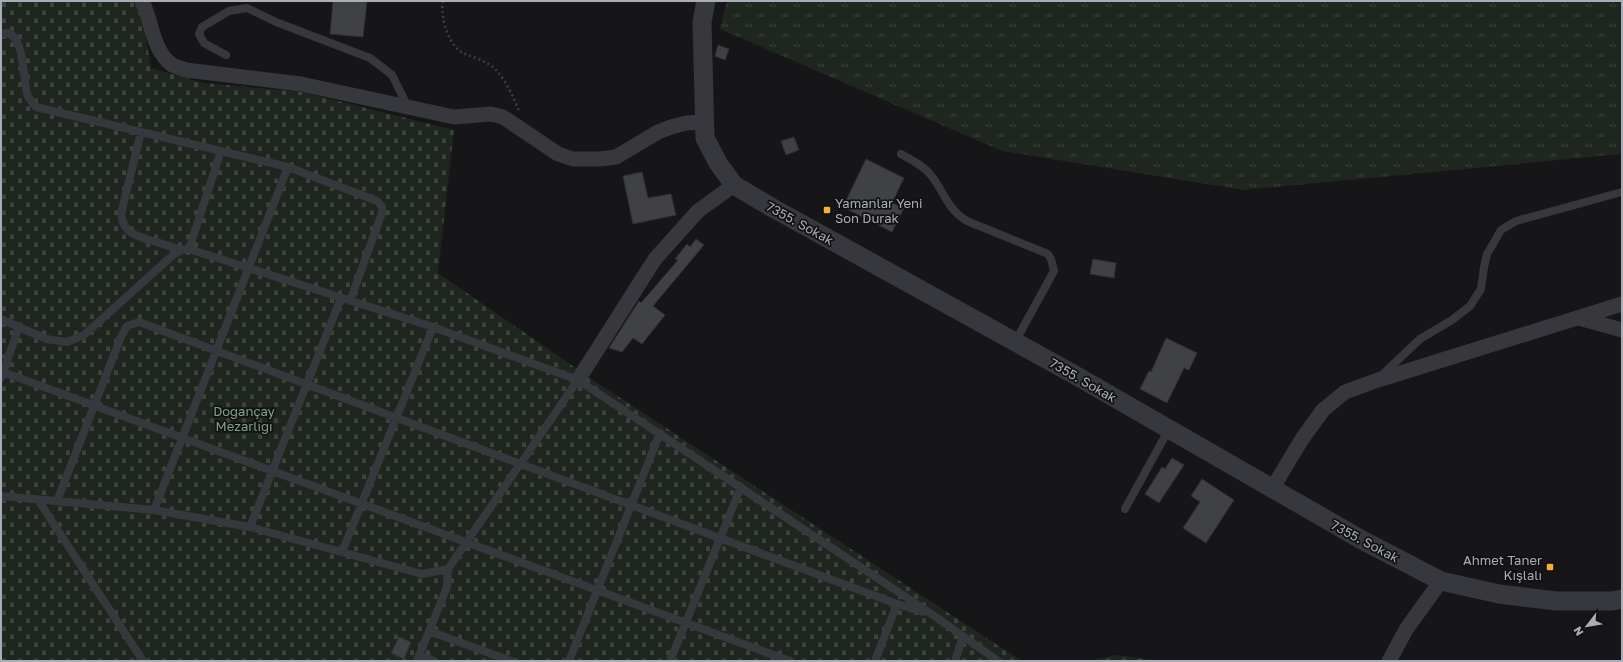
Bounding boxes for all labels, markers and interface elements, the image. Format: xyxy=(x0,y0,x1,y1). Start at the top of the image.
place label: Yamanlar Yeni Son Durak xyxy=(835,195,923,226)
street label: 7355. Sokak xyxy=(763,198,837,248)
marker: Yamanlar Yeni Son Durak xyxy=(822,205,832,215)
street label: 7355. Sokak xyxy=(1047,354,1120,406)
park label: Doğançay Mezarlığı xyxy=(213,403,276,434)
street label: 7355. Sokak xyxy=(1328,516,1402,566)
place label: Ahmet Taner Kışlalı xyxy=(1463,552,1542,583)
marker: Ahmet Taner Kışlalı xyxy=(1545,562,1555,572)
north arrow xyxy=(1567,606,1607,646)
text: N xyxy=(1570,624,1586,638)

